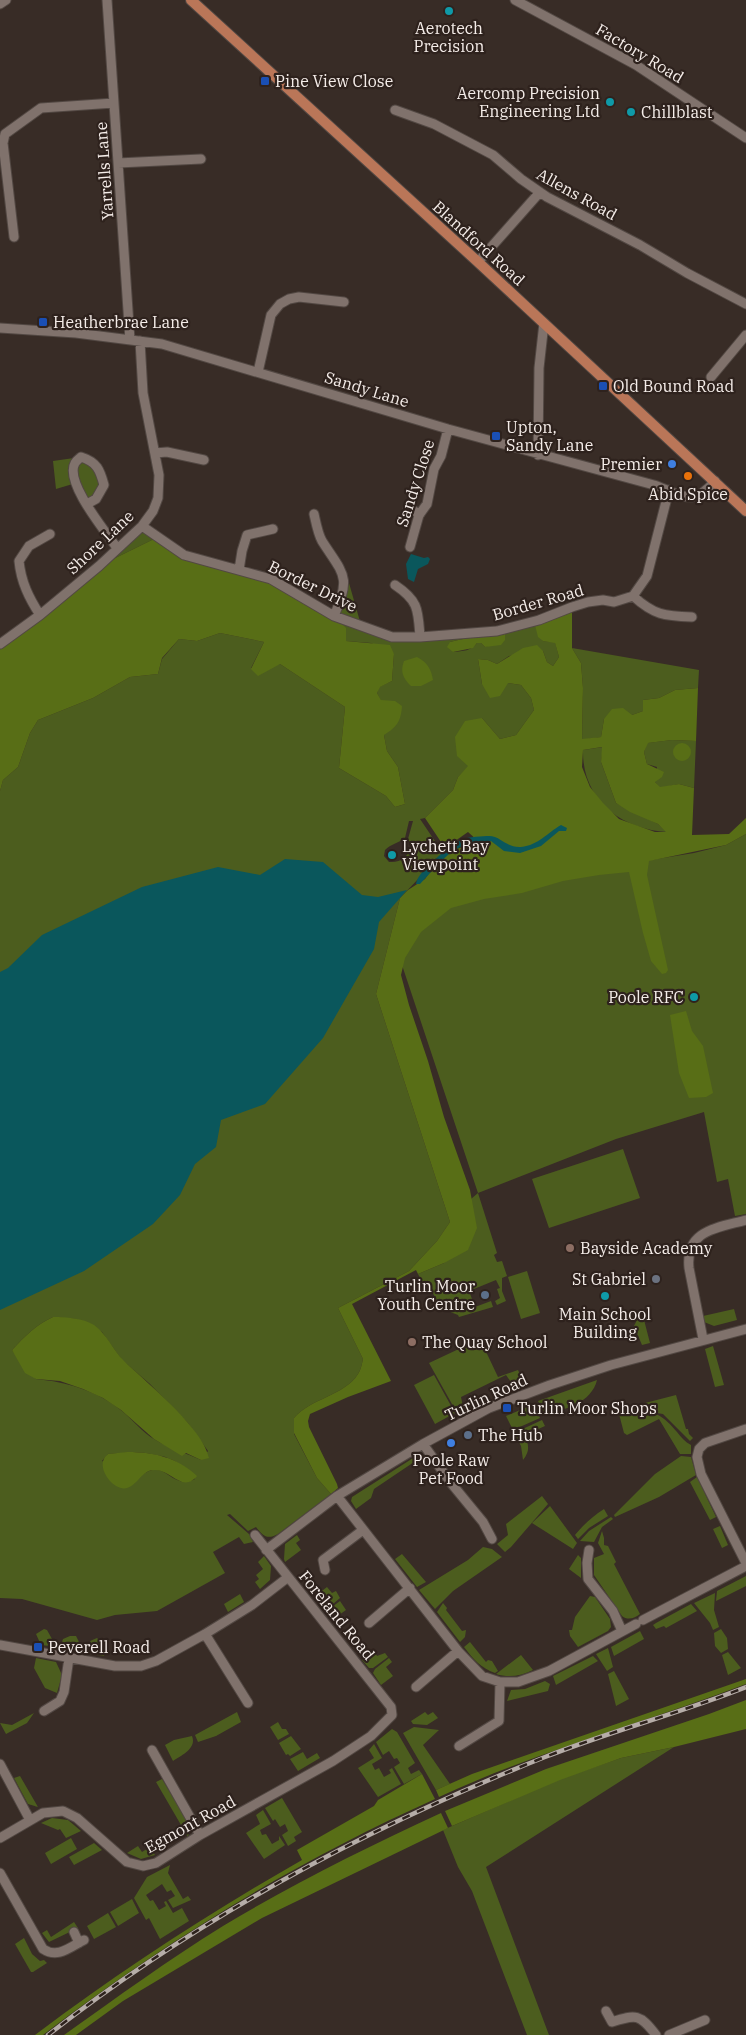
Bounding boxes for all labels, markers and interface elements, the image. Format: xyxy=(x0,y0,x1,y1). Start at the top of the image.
marker: Aerotech Precision xyxy=(443,5,455,17)
place label: Aerotech Precision xyxy=(414,18,484,56)
street label: Factory Road xyxy=(592,19,688,87)
place label: Pine View Close xyxy=(275,71,393,91)
marker: Pine View Close xyxy=(259,75,271,87)
place label: Aercomp Precision Engineering Ltd xyxy=(457,83,600,121)
marker: Aercomp Precision Engineering Ltd xyxy=(604,96,616,108)
place label: Chillblast xyxy=(641,102,713,122)
marker: Chillblast xyxy=(625,106,637,118)
street label: Yarrells Lane xyxy=(91,121,117,221)
street label: Allens Road xyxy=(533,164,621,224)
street label: Blandford Road xyxy=(429,196,529,290)
place label: Heatherbrae Lane xyxy=(53,312,189,332)
marker: Heatherbrae Lane xyxy=(37,316,49,328)
street label: Sandy Lane xyxy=(322,367,412,411)
place label: Old Bound Road xyxy=(613,376,734,396)
marker: Old Bound Road xyxy=(597,380,609,392)
place label: Upton, Sandy Lane xyxy=(506,417,593,455)
marker: Upton, Sandy Lane xyxy=(490,430,502,442)
street label: Sandy Close xyxy=(391,437,439,529)
place label: Premier xyxy=(601,454,662,474)
marker: Premier xyxy=(666,458,678,470)
marker: Abid Spice xyxy=(682,470,694,482)
place label: Abid Spice xyxy=(648,484,728,504)
street label: Shore Lane xyxy=(62,506,138,578)
street label: Border Drive xyxy=(265,556,361,616)
street label: Border Road xyxy=(490,579,586,625)
place label: Lychett Bay Viewpoint xyxy=(402,836,489,874)
marker: Lychett Bay Viewpoint xyxy=(386,849,398,861)
place label: Poole RFC xyxy=(608,987,684,1007)
marker: Poole RFC xyxy=(688,991,700,1003)
place label: Bayside Academy xyxy=(580,1238,713,1258)
marker: Bayside Academy xyxy=(564,1242,576,1254)
place label: St Gabriel xyxy=(572,1269,646,1289)
marker: St Gabriel xyxy=(650,1273,662,1285)
place label: Turlin Moor Youth Centre xyxy=(377,1276,475,1314)
marker: Turlin Moor Youth Centre xyxy=(479,1289,491,1301)
marker: Main School Building xyxy=(599,1290,611,1302)
place label: Main School Building xyxy=(559,1304,651,1342)
place label: The Quay School xyxy=(422,1332,548,1352)
marker: The Quay School xyxy=(406,1336,418,1348)
street label: Turlin Road xyxy=(441,1369,531,1425)
place label: Turlin Moor Shops xyxy=(517,1398,657,1418)
marker: Turlin Moor Shops xyxy=(501,1402,513,1414)
place label: The Hub xyxy=(478,1425,543,1445)
marker: The Hub xyxy=(462,1429,474,1441)
marker: Poole Raw Pet Food xyxy=(445,1437,457,1449)
place label: Poole Raw Pet Food xyxy=(413,1450,490,1488)
street label: Foreland Road xyxy=(295,1566,379,1664)
place label: Peverell Road xyxy=(48,1637,151,1657)
marker: Peverell Road xyxy=(32,1641,44,1653)
street label: Egmont Road xyxy=(141,1791,239,1857)

